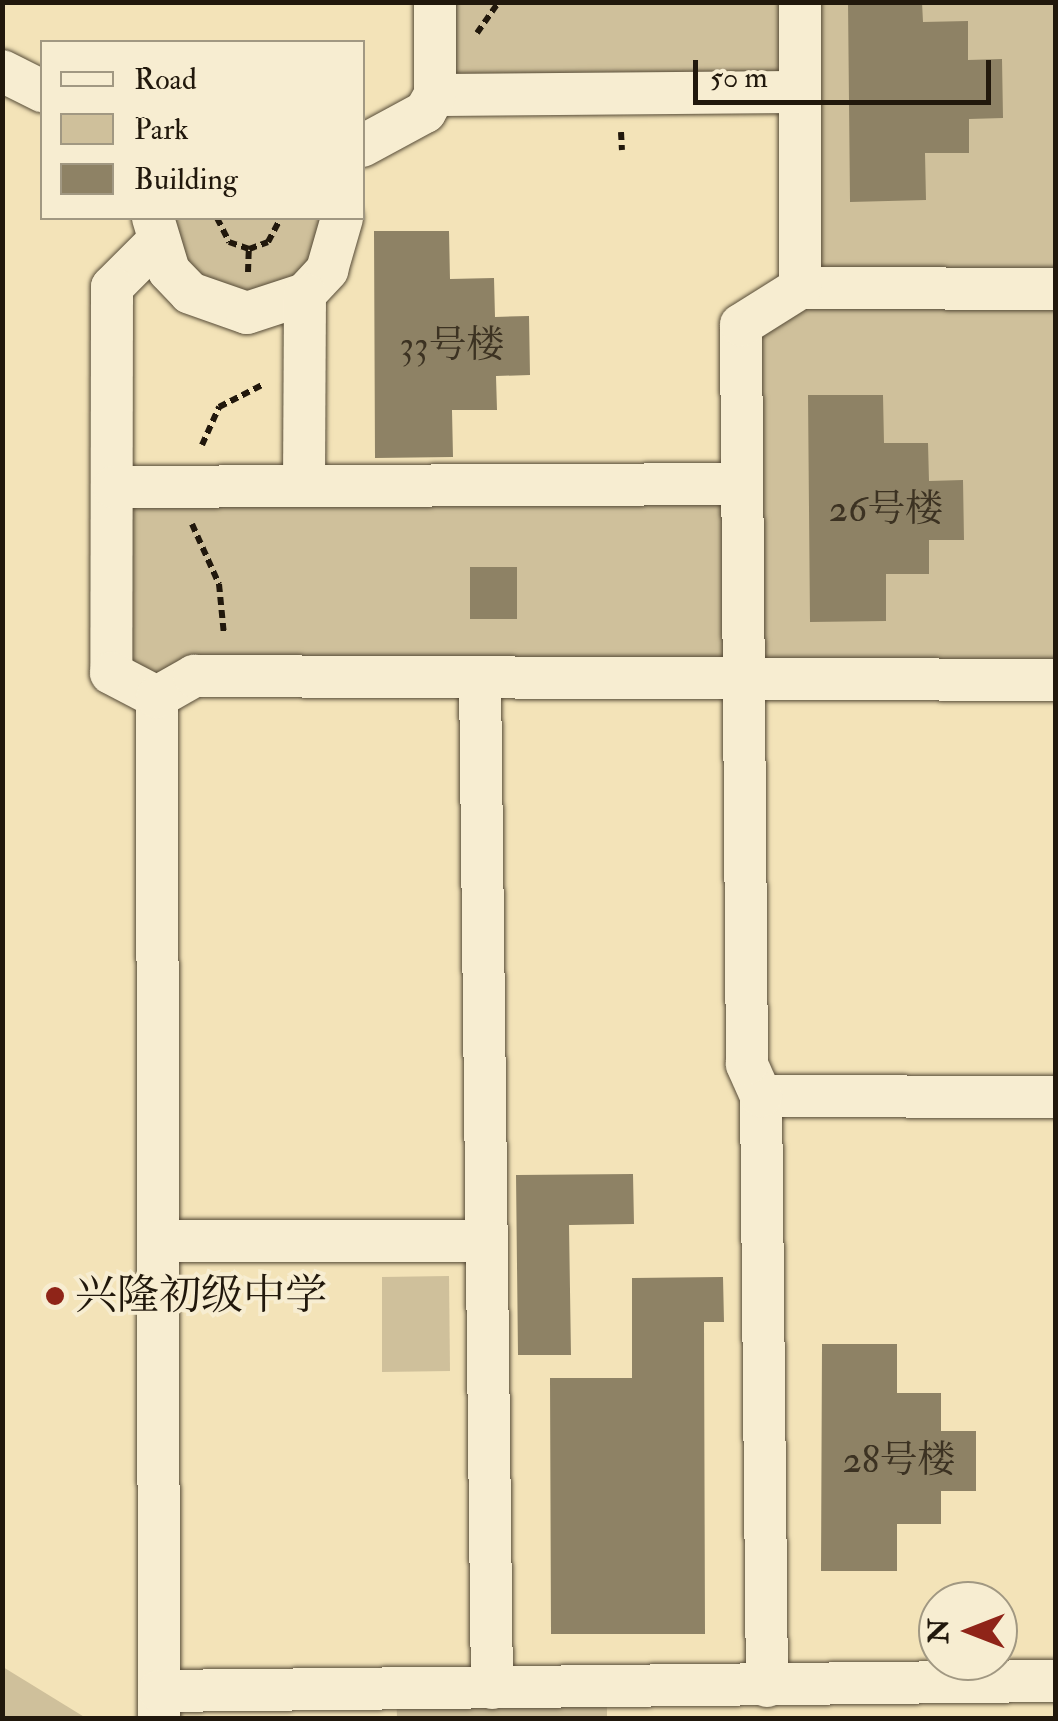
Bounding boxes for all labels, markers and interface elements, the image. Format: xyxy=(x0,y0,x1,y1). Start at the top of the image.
legend xyxy=(40,40,365,220)
scale bar xyxy=(698,40,996,102)
text: 50 m xyxy=(710,59,768,96)
text: Road xyxy=(134,61,197,98)
text: Park xyxy=(134,111,189,148)
text: Building xyxy=(134,161,238,198)
house number: 33号楼 xyxy=(399,323,505,369)
house number: 26号楼 xyxy=(829,487,943,533)
place label: 兴隆初级中学 xyxy=(75,1271,327,1321)
marker: 兴隆初级中学 xyxy=(44,1285,66,1307)
house number: 28号楼 xyxy=(842,1438,956,1484)
north arrow xyxy=(918,1581,1018,1681)
text: N xyxy=(922,1618,957,1644)

